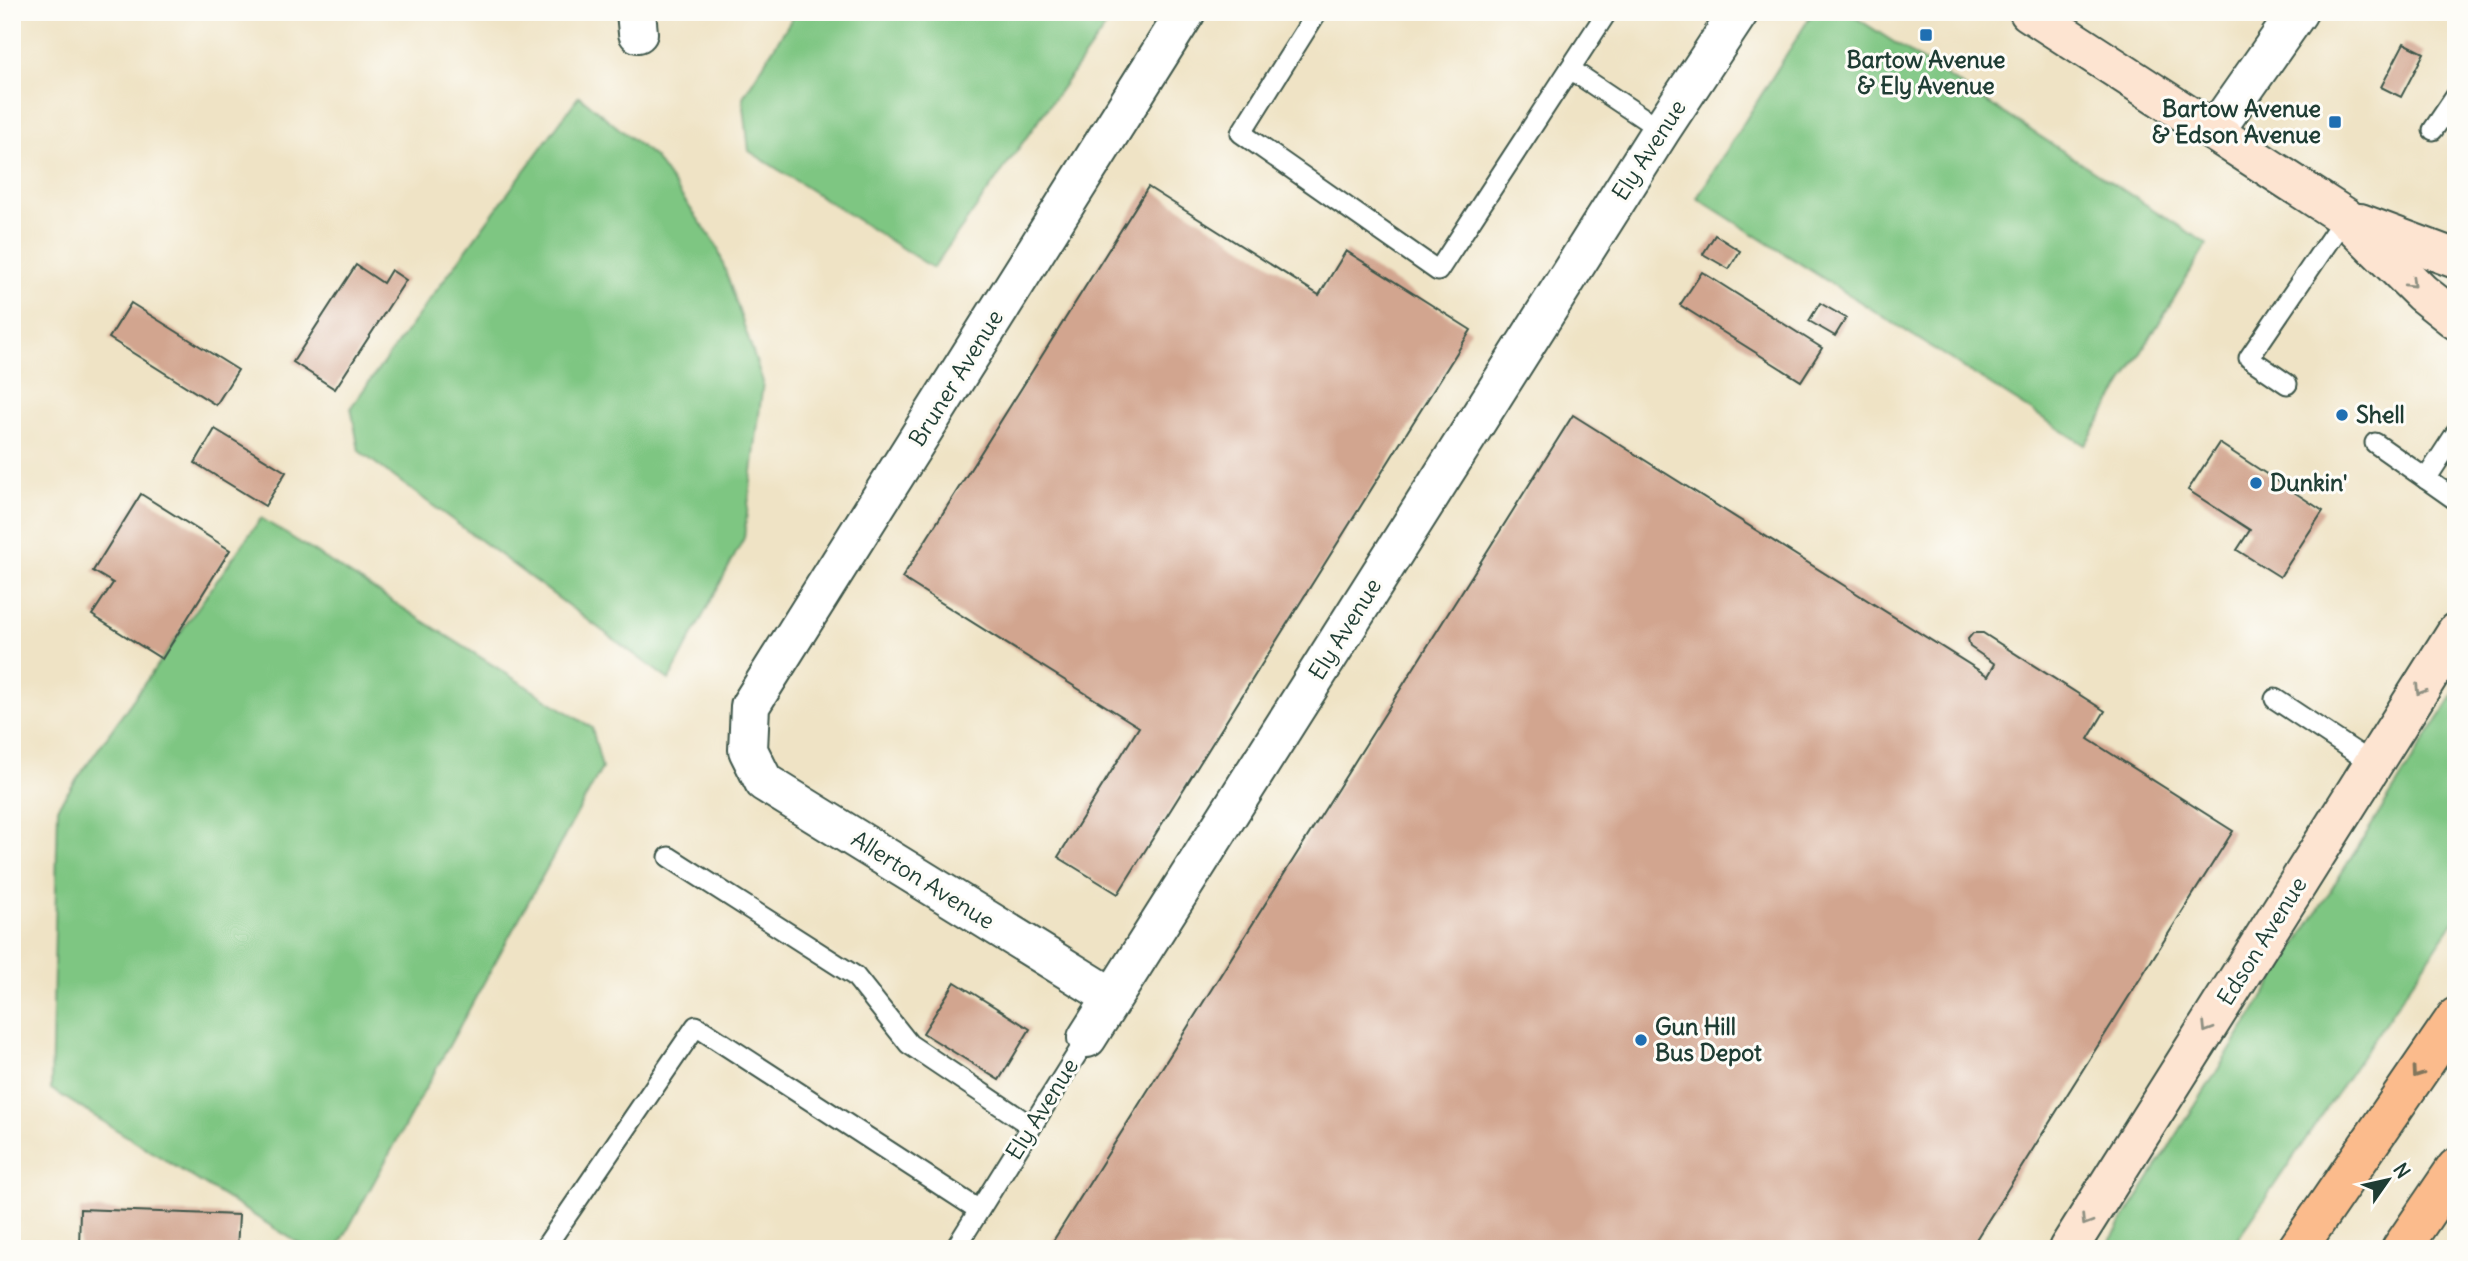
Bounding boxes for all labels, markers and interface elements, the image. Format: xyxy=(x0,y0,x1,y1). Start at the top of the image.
marker: Bartow Avenue & Ely Avenue xyxy=(1918,27,1934,43)
place label: Bartow Avenue & Ely Avenue xyxy=(1847,45,2005,100)
street label: Ely Avenue xyxy=(1605,94,1692,206)
place label: Bartow Avenue & Edson Avenue xyxy=(2152,94,2321,149)
marker: Bartow Avenue & Edson Avenue xyxy=(2327,114,2343,130)
one-way arrow xyxy=(2403,274,2416,287)
street label: Bruner Avenue xyxy=(902,304,1009,451)
place label: Shell xyxy=(2356,400,2405,429)
marker: Shell xyxy=(2334,407,2350,423)
place label: Dunkin' xyxy=(2270,468,2347,497)
marker: Dunkin' xyxy=(2248,475,2264,491)
street label: Ely Avenue xyxy=(1302,573,1387,685)
one-way arrow xyxy=(2415,683,2428,696)
street label: Allerton Avenue xyxy=(846,824,1000,935)
street label: Edson Avenue xyxy=(2211,871,2313,1010)
place label: Gun Hill Bus Depot xyxy=(1655,1012,1762,1067)
one-way arrow xyxy=(2203,1020,2216,1033)
marker: Gun Hill Bus Depot xyxy=(1633,1032,1649,1048)
street label: Ely Avenue xyxy=(999,1053,1084,1165)
one-way arrow xyxy=(2413,1065,2425,1078)
north arrow xyxy=(2352,1146,2422,1216)
text: N xyxy=(2388,1158,2416,1183)
one-way arrow xyxy=(2081,1213,2094,1226)

